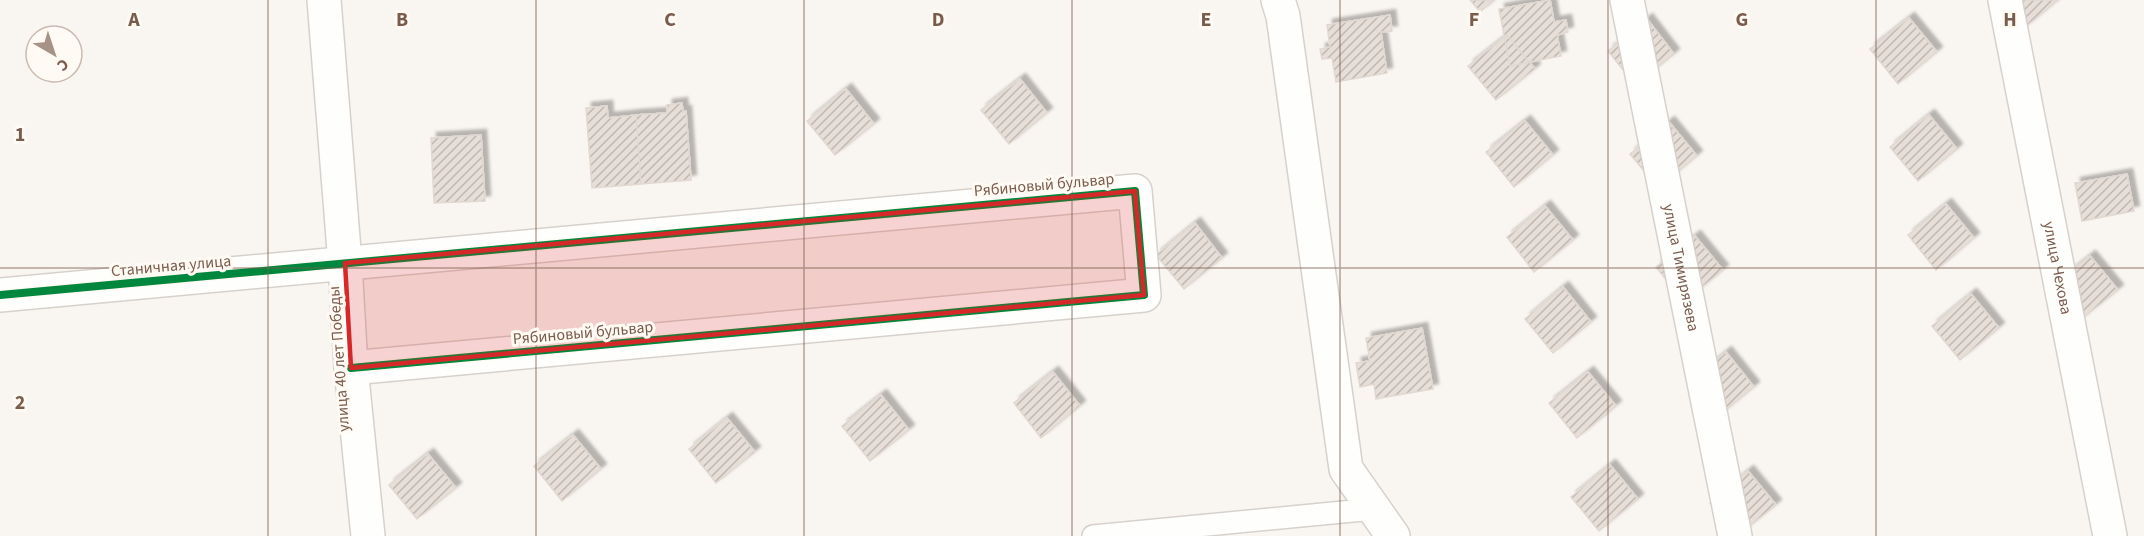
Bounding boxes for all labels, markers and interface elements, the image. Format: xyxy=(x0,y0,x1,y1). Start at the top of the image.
text: A xyxy=(127,6,140,34)
text: B xyxy=(396,6,408,34)
text: C xyxy=(664,6,676,34)
text: D xyxy=(932,6,944,34)
text: E xyxy=(1201,6,1211,34)
text: F xyxy=(1469,6,1479,34)
text: G xyxy=(1736,6,1748,34)
text: H xyxy=(2003,6,2017,34)
north arrow xyxy=(24,24,84,84)
text: С xyxy=(52,53,73,76)
text: 1 xyxy=(15,121,25,149)
street label: Рябиновый бульвар xyxy=(973,168,1115,202)
street label: улица Тимирязева xyxy=(1657,202,1705,333)
street label: улица Чехова xyxy=(2038,219,2077,316)
street label: Станичная улица xyxy=(110,250,232,282)
street label: улица 40 лет Победы xyxy=(323,285,355,433)
street label: Рябиновый бульвар xyxy=(512,316,654,350)
text: 2 xyxy=(15,389,25,417)

